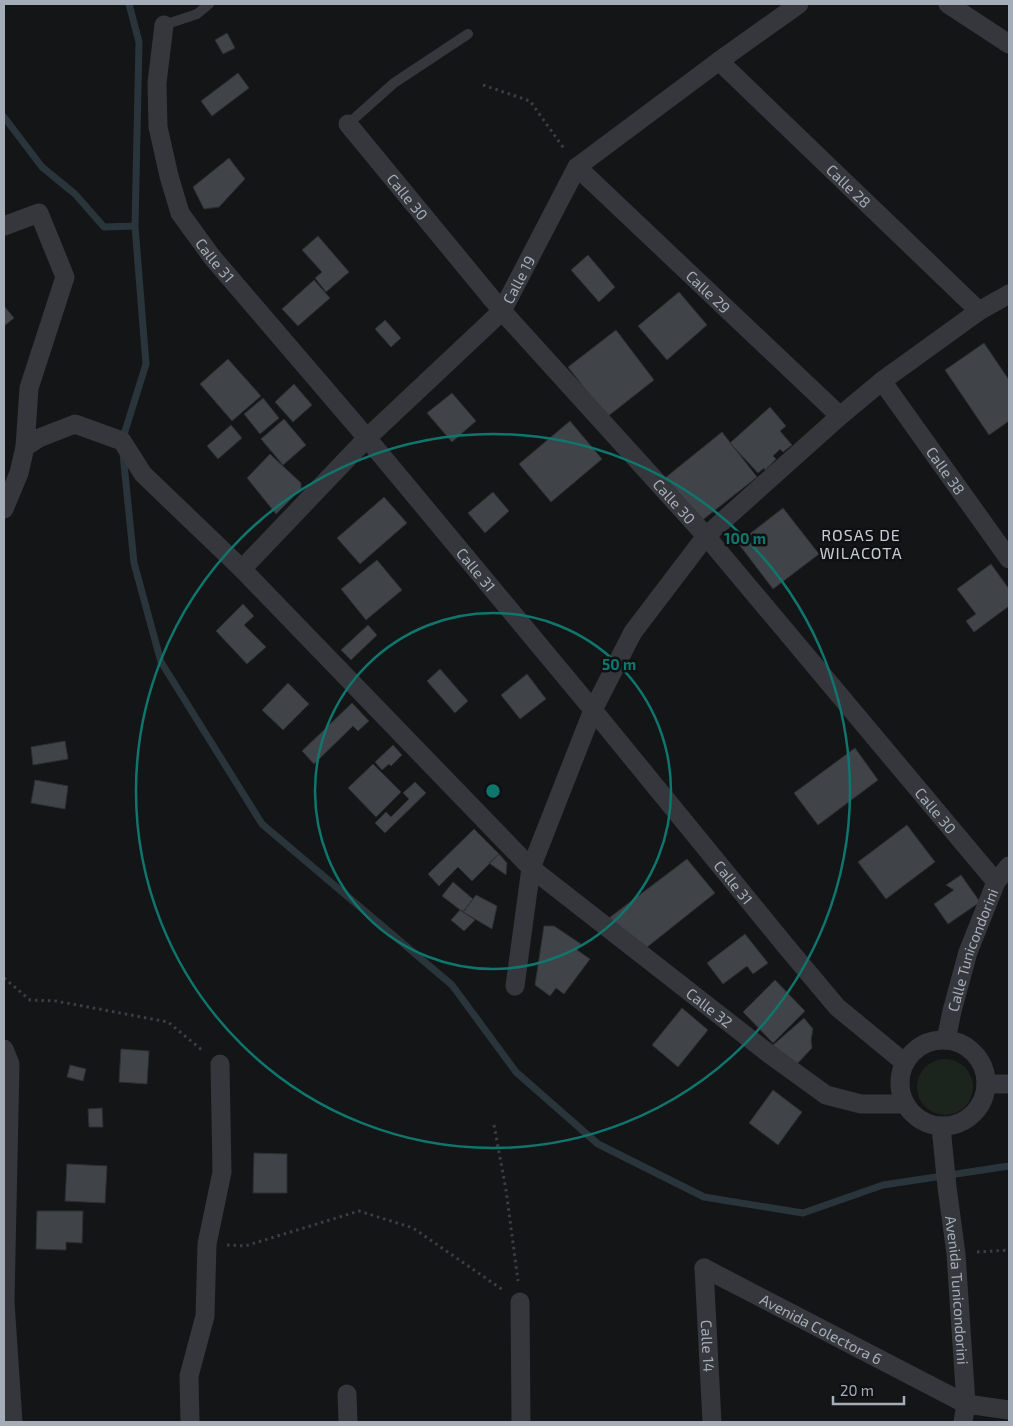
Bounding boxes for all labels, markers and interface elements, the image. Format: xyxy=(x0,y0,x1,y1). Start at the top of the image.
street label: Calle 28 xyxy=(823,160,875,211)
street label: Calle 30 xyxy=(383,170,432,223)
street label: Calle 31 xyxy=(192,234,238,286)
street label: Calle 19 xyxy=(499,252,538,307)
street label: Calle 29 xyxy=(683,266,734,317)
street label: Calle 38 xyxy=(923,443,969,498)
street label: Calle 30 xyxy=(649,475,699,527)
district label: ROSAS DE WILACOTA xyxy=(819,525,903,562)
text: 100 m xyxy=(724,529,766,547)
street label: Calle 31 xyxy=(453,544,500,595)
text: 50 m xyxy=(602,655,636,673)
centre of rings xyxy=(484,782,502,800)
street label: Calle 30 xyxy=(912,784,960,837)
street label: Calle 31 xyxy=(710,857,757,908)
street label: Calle Tunicondorini xyxy=(943,886,1002,1013)
street label: Calle 32 xyxy=(683,984,736,1031)
street label: Avenida Tunicondorini xyxy=(942,1214,972,1365)
street label: Avenida Colectora 6 xyxy=(757,1290,885,1368)
street label: Calle 14 xyxy=(698,1319,718,1373)
scale bar xyxy=(833,1374,904,1406)
text: 20 m xyxy=(840,1381,874,1399)

